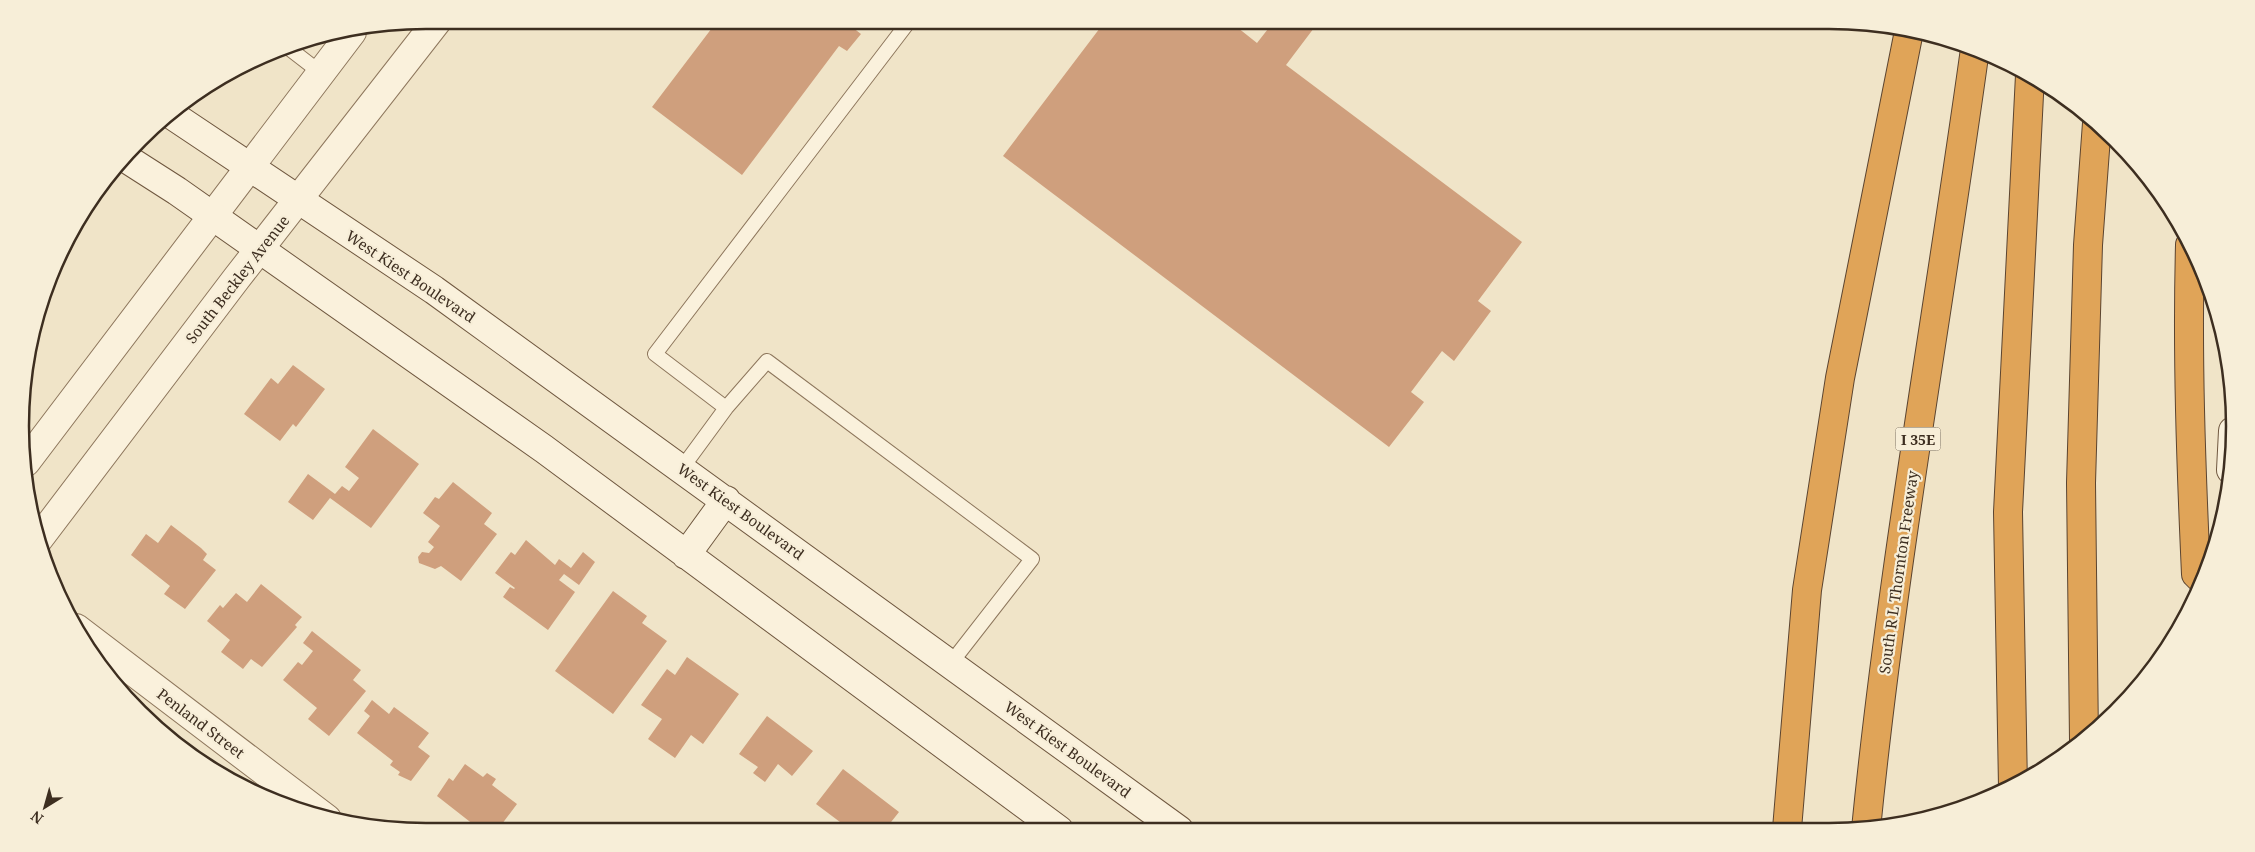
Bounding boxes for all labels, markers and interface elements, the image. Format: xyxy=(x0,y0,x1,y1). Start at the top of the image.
street label: South Beckley Avenue xyxy=(181,211,293,347)
street label: West Kiest Boulevard xyxy=(342,225,480,327)
road number: I 35E xyxy=(1896,428,1940,450)
street label: West Kiest Boulevard xyxy=(674,458,808,564)
street label: South R L Thornton Freeway xyxy=(1874,469,1922,675)
street label: Penland Street xyxy=(153,684,249,762)
street label: West Kiest Boulevard xyxy=(1001,696,1135,802)
north arrow xyxy=(20,782,70,832)
text: N xyxy=(27,807,47,829)

